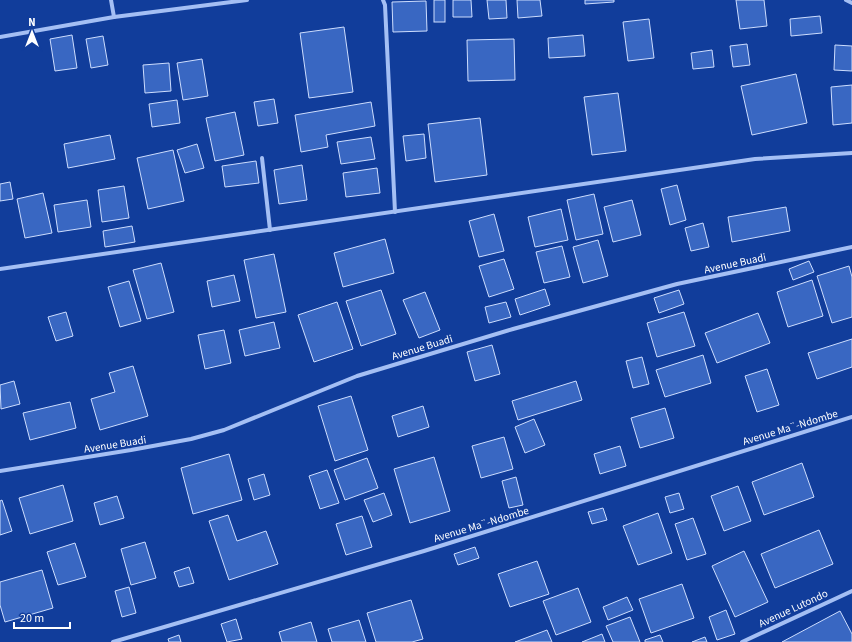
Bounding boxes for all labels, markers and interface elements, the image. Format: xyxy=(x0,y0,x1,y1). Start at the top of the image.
north arrow xyxy=(12,12,52,52)
text: N xyxy=(28,15,36,30)
street label: Avenue Buadi xyxy=(703,250,767,277)
street label: Avenue Buadi xyxy=(390,331,454,364)
street label: Avenue Ma¨-Ndombe xyxy=(741,406,840,449)
street label: Avenue Buadi xyxy=(83,432,147,457)
street label: Avenue Ma¨-Ndombe xyxy=(432,503,531,546)
street label: Avenue Lutondo xyxy=(756,586,830,631)
scale bar xyxy=(14,604,70,630)
text: 20 m xyxy=(20,610,44,627)

